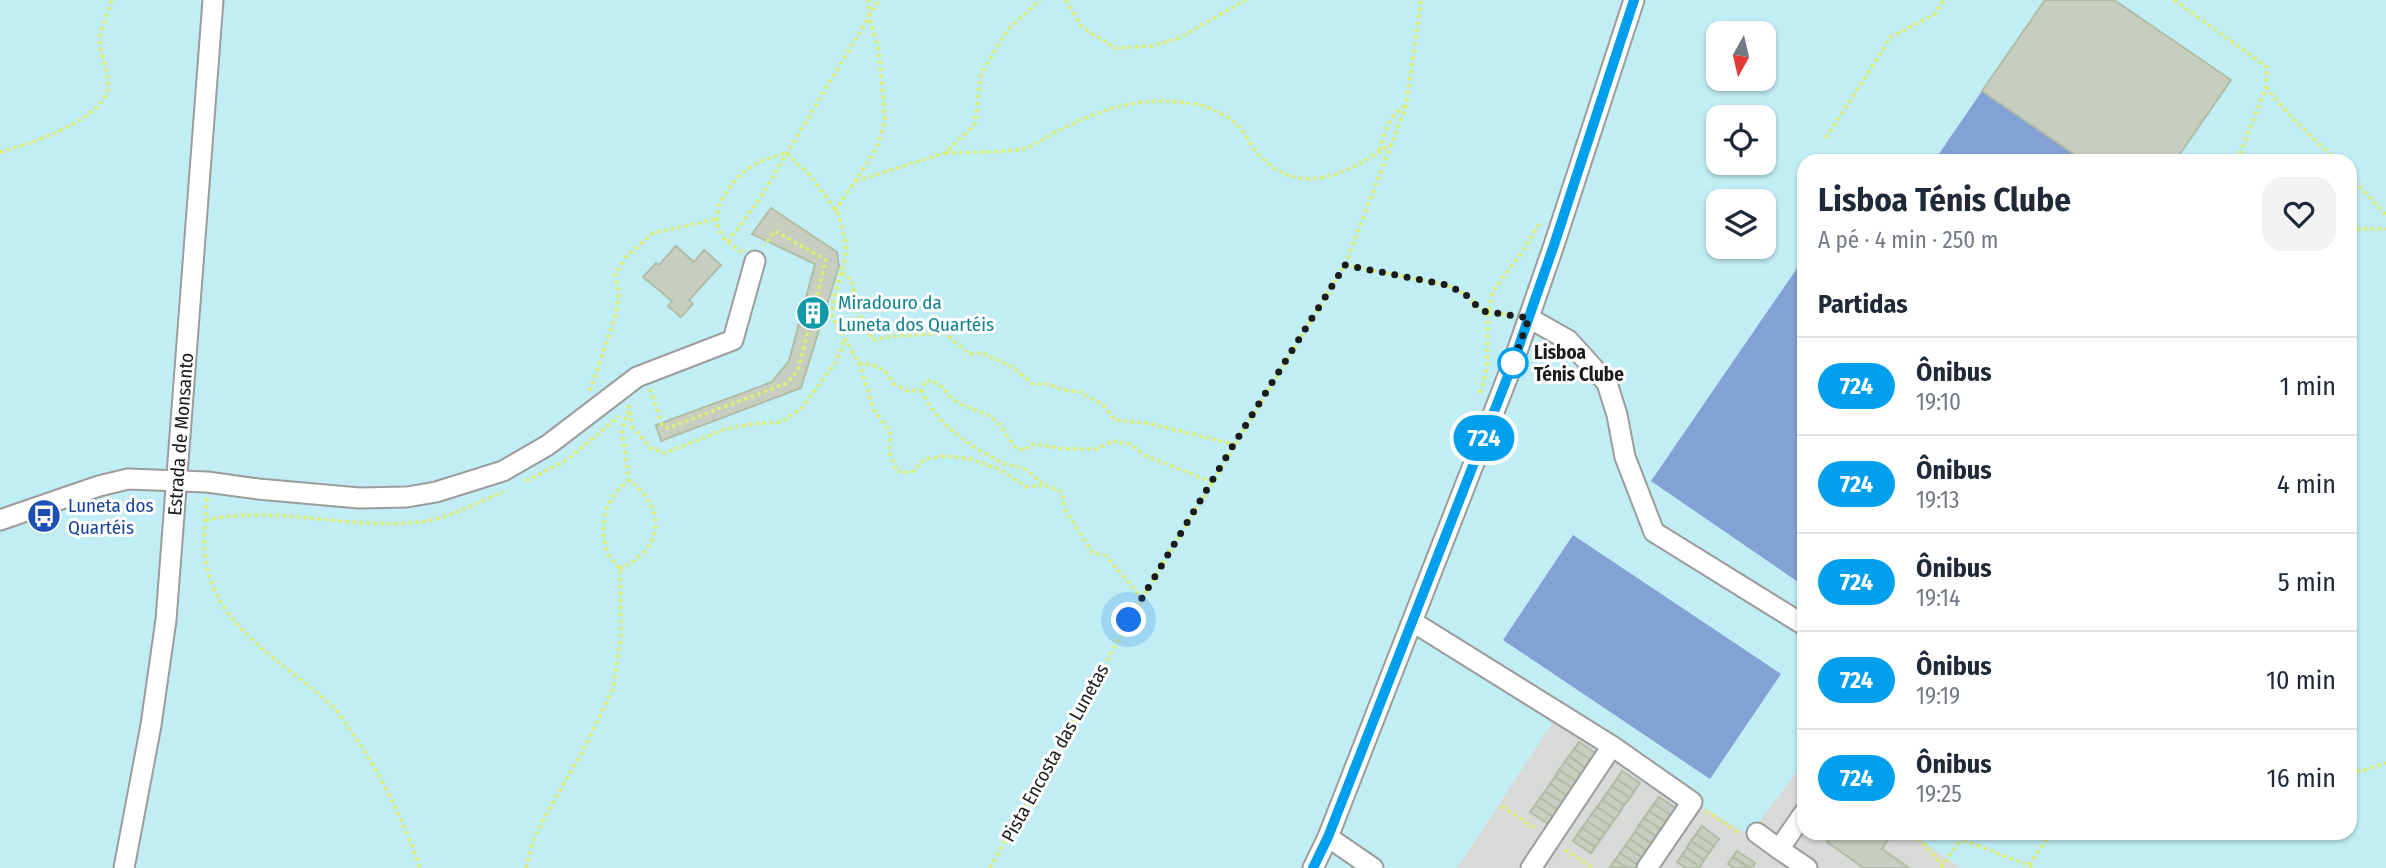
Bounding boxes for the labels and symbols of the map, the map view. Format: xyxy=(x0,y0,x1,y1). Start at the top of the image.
north arrow xyxy=(1706,21,1776,91)
place label: Miradouro da Luneta dos Quartéis xyxy=(838,291,994,336)
building icon: Miradouro da Luneta dos Quartéis xyxy=(794,294,832,332)
place label: Lisboa Ténis Clube xyxy=(1534,341,1624,386)
marker: Lisboa Ténis Clube xyxy=(1498,348,1528,378)
street label: Estrada de Monsanto xyxy=(162,352,198,516)
line badge: 724 xyxy=(1444,415,1524,461)
place label: Luneta dos Quartéis xyxy=(68,494,154,539)
bus stop icon: Luneta dos Quartéis xyxy=(25,497,63,535)
your location xyxy=(1111,602,1146,637)
street label: Pista Encosta das Lunetas xyxy=(996,660,1114,846)

